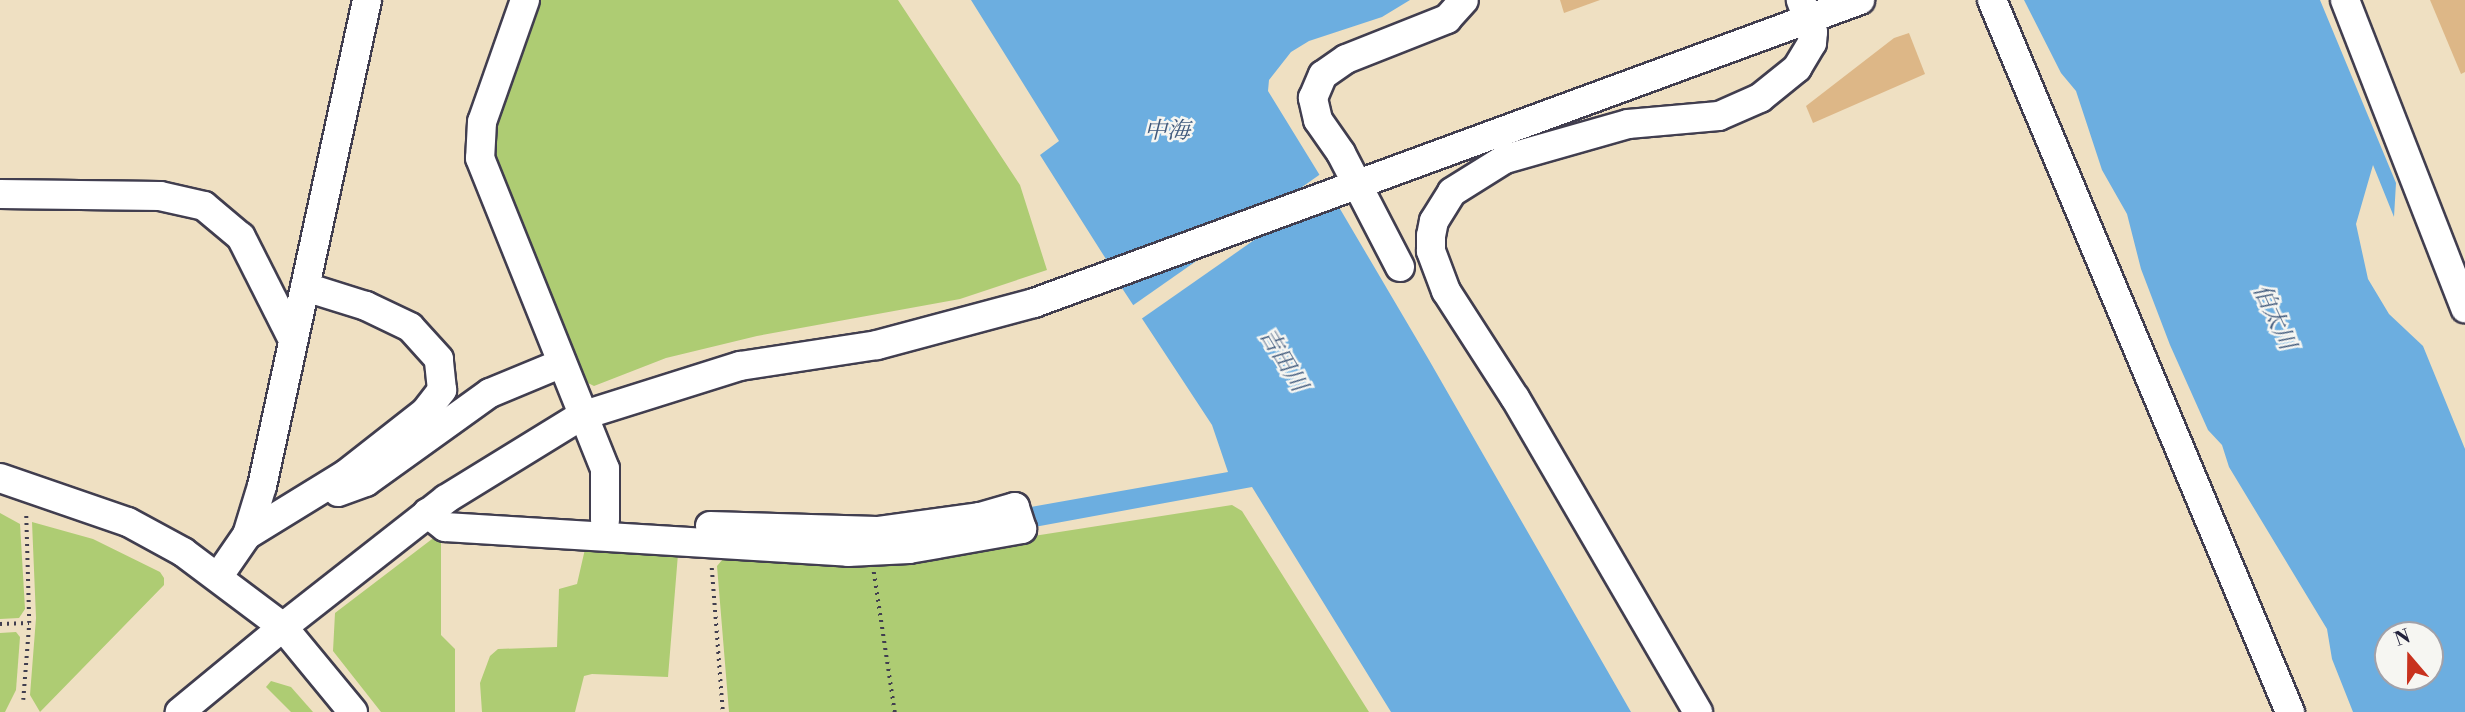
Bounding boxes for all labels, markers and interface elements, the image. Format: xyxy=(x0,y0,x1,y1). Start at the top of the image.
water label: 中海 xyxy=(1144,117,1190,145)
water label: 伯太川 xyxy=(2247,280,2301,354)
water label: 吉田川 xyxy=(1253,323,1313,397)
north arrow xyxy=(2374,621,2444,691)
text: N xyxy=(2391,624,2414,652)

